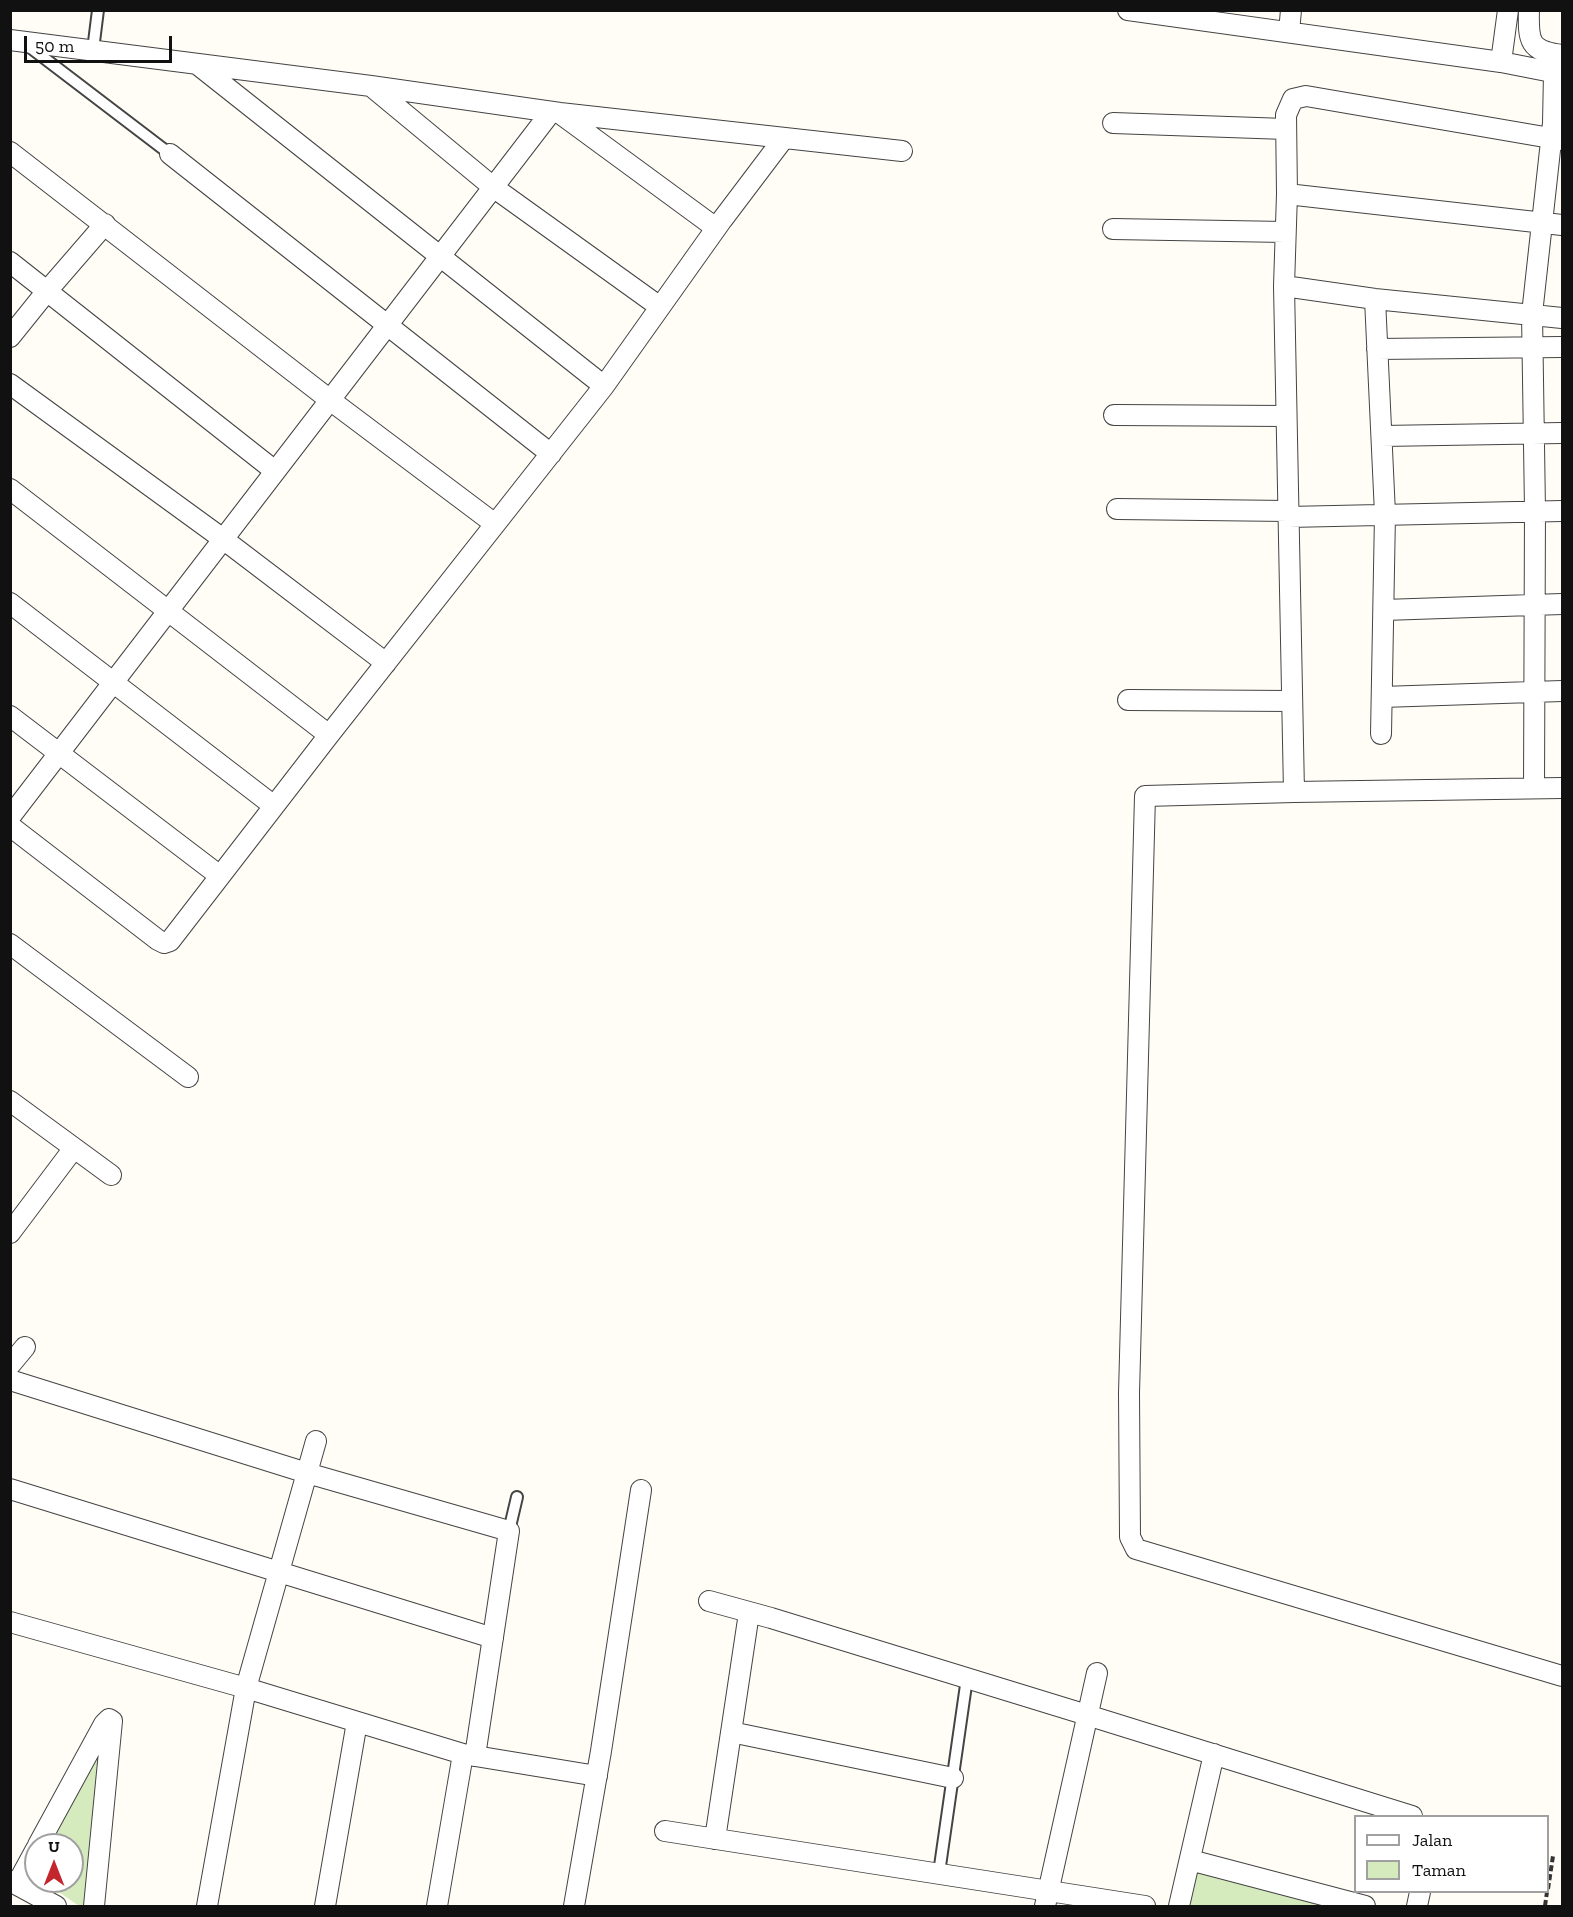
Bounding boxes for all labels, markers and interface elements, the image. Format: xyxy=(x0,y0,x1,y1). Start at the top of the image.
scale bar xyxy=(27,24,176,62)
text: 50 m xyxy=(35,35,74,57)
legend xyxy=(1354,1815,1549,1893)
text: Jalan xyxy=(1412,1829,1452,1851)
north arrow xyxy=(24,1833,84,1893)
text: U xyxy=(48,1837,60,1856)
text: Taman xyxy=(1412,1859,1466,1881)

